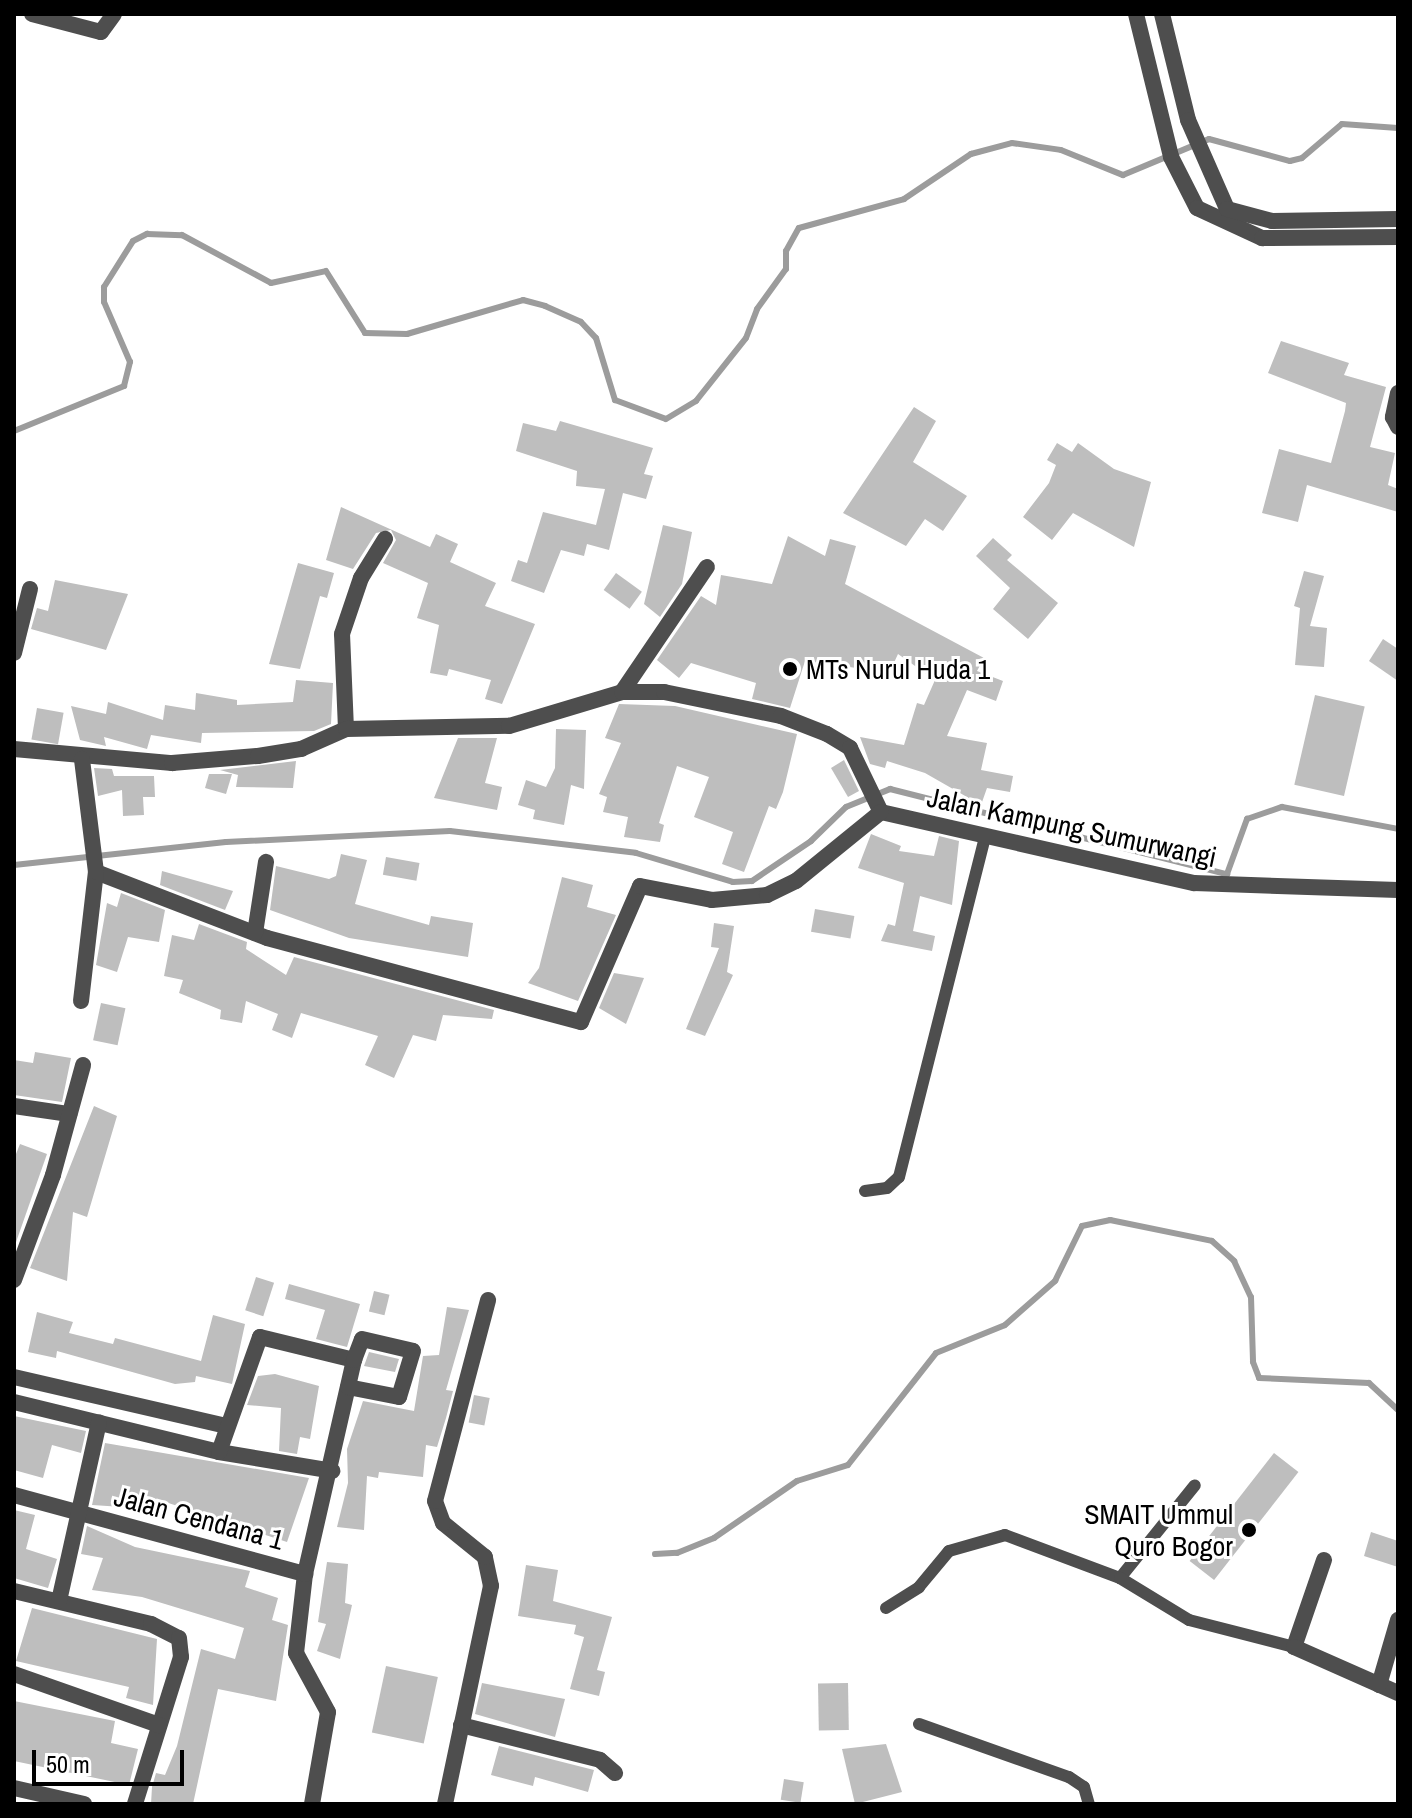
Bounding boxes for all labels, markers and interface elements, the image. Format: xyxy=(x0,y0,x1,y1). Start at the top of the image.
place label: MTs Nurul Huda 1 xyxy=(806,652,990,686)
marker: MTs Nurul Huda 1 xyxy=(781,660,799,678)
street label: Jalan Kampung Sumurwangi xyxy=(924,780,1220,874)
street label: Jalan Cendana 1 xyxy=(111,1479,287,1557)
place label: SMAIT Ummul Quro Bogor xyxy=(1084,1497,1233,1563)
marker: SMAIT Ummul Quro Bogor xyxy=(1240,1521,1258,1539)
scale bar xyxy=(36,1734,188,1784)
text: 50 m xyxy=(46,1748,90,1780)

